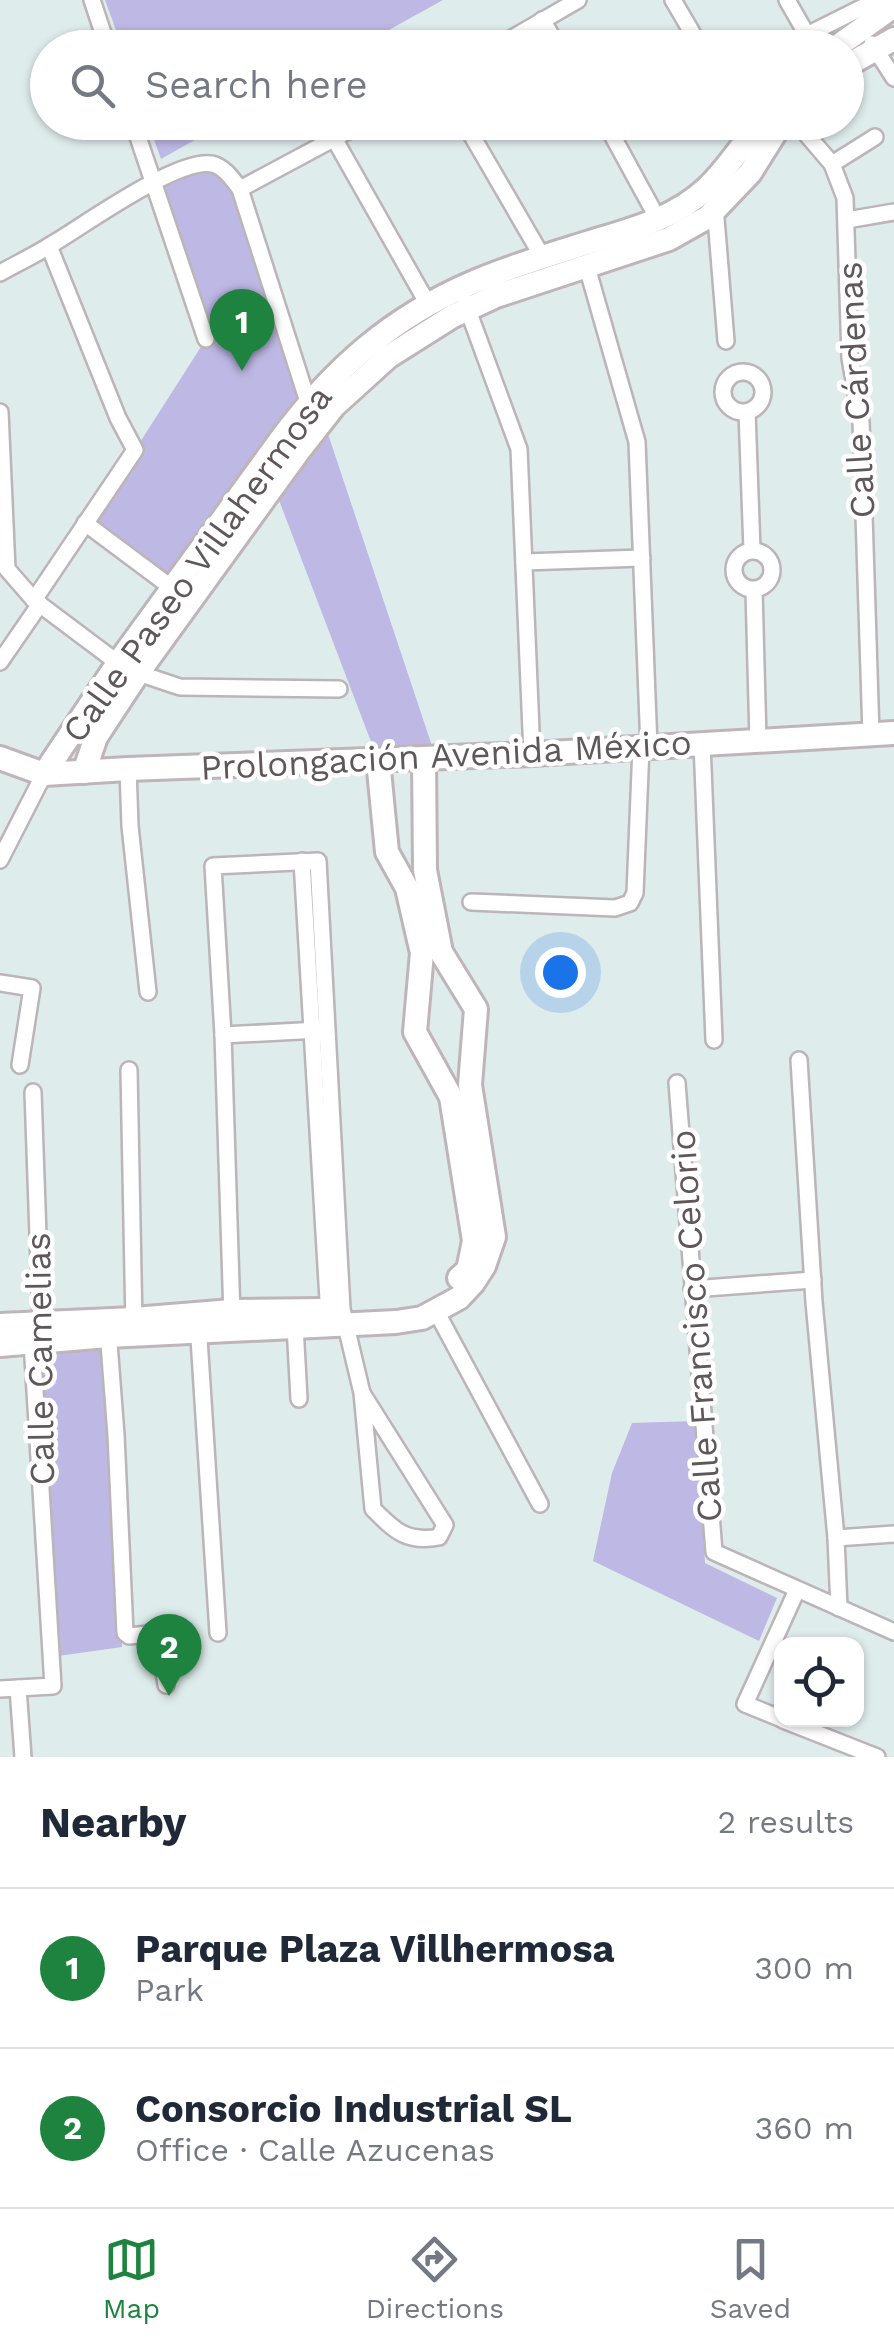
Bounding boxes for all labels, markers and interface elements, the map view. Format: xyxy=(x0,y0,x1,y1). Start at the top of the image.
search box xyxy=(30,30,864,140)
icon: search xyxy=(65,58,120,113)
text: Search here xyxy=(145,63,368,107)
street label: Calle Cárdenas xyxy=(828,261,884,519)
pin: 1 xyxy=(210,288,274,371)
street label: Calle Paseo Villahermosa xyxy=(53,377,341,751)
street label: Prolongación Avenida México xyxy=(199,721,693,789)
your location xyxy=(535,947,586,998)
street label: Calle Francisco Celorio xyxy=(661,1129,731,1523)
street label: Calle Camelias xyxy=(17,1232,63,1486)
pin: 2 xyxy=(136,1614,202,1696)
map controls xyxy=(774,1637,864,1727)
button: locate xyxy=(774,1637,864,1727)
text: Nearby xyxy=(40,1798,187,1847)
text: 2 results xyxy=(717,1803,854,1841)
text: Parque Plaza Villhermosa xyxy=(135,1927,614,1971)
text: 1 xyxy=(66,1949,79,1987)
text: 300 m xyxy=(754,1949,854,1987)
text: Park xyxy=(135,1971,204,2009)
text: Consorcio Industrial SL xyxy=(135,2087,572,2131)
text: 2 xyxy=(63,2109,82,2147)
text: 360 m xyxy=(755,2109,854,2147)
text: Office · Calle Azucenas xyxy=(135,2131,495,2169)
tab: Map xyxy=(103,2232,160,2325)
tab: Directions xyxy=(366,2232,504,2325)
tab: Saved xyxy=(710,2232,791,2325)

